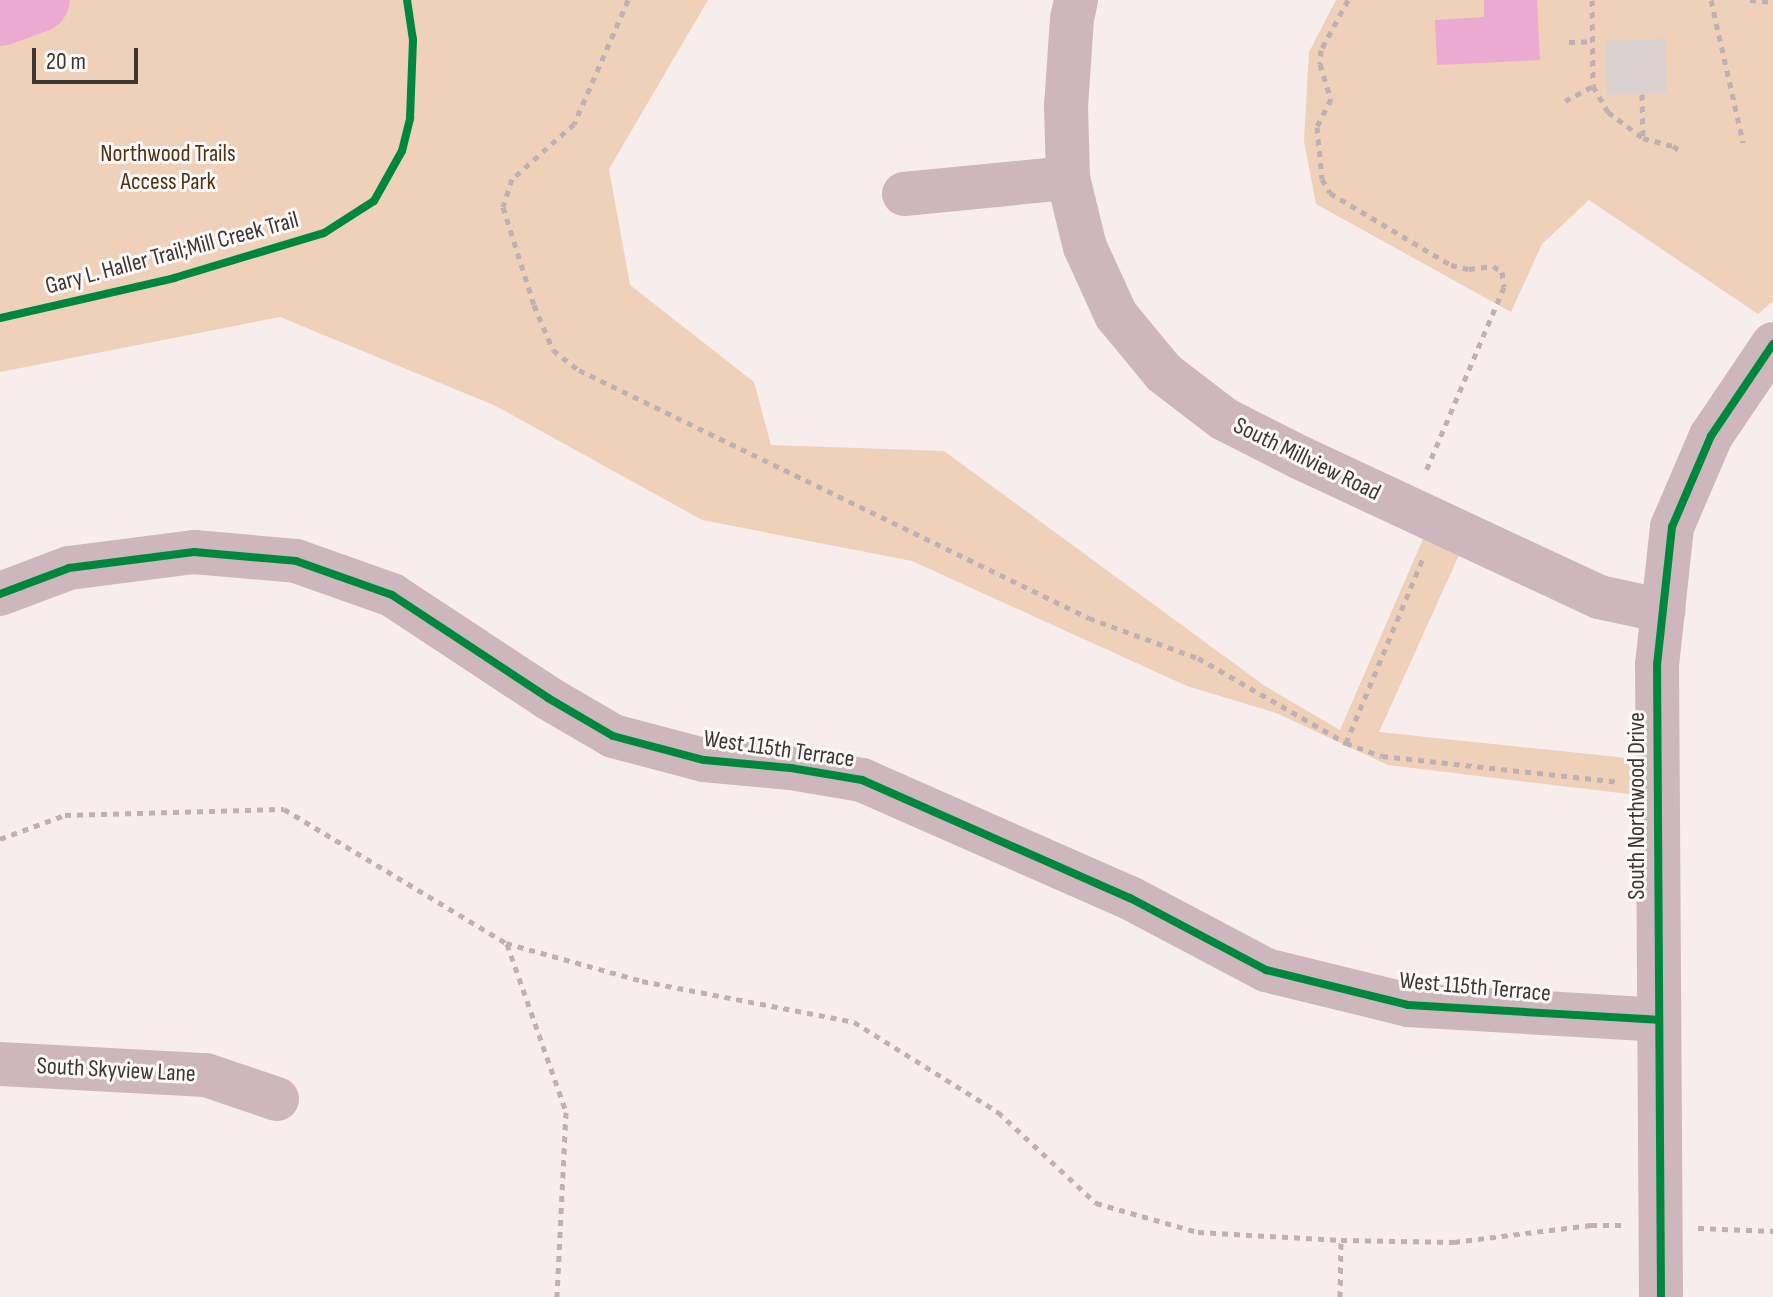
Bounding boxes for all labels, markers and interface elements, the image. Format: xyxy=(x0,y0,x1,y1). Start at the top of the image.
scale bar xyxy=(36,32,142,82)
text: 20 m xyxy=(46,47,86,76)
park label: Northwood Trails Access Park xyxy=(100,140,236,196)
street label: Gary L. Haller Trail;Mill Creek Trail xyxy=(42,205,302,301)
street label: South Millview Road xyxy=(1229,411,1385,507)
street label: South Northwood Drive xyxy=(1623,712,1651,900)
street label: West 115th Terrace xyxy=(702,724,856,774)
street label: West 115th Terrace xyxy=(1398,966,1552,1008)
street label: South Skyview Lane xyxy=(36,1051,196,1089)

